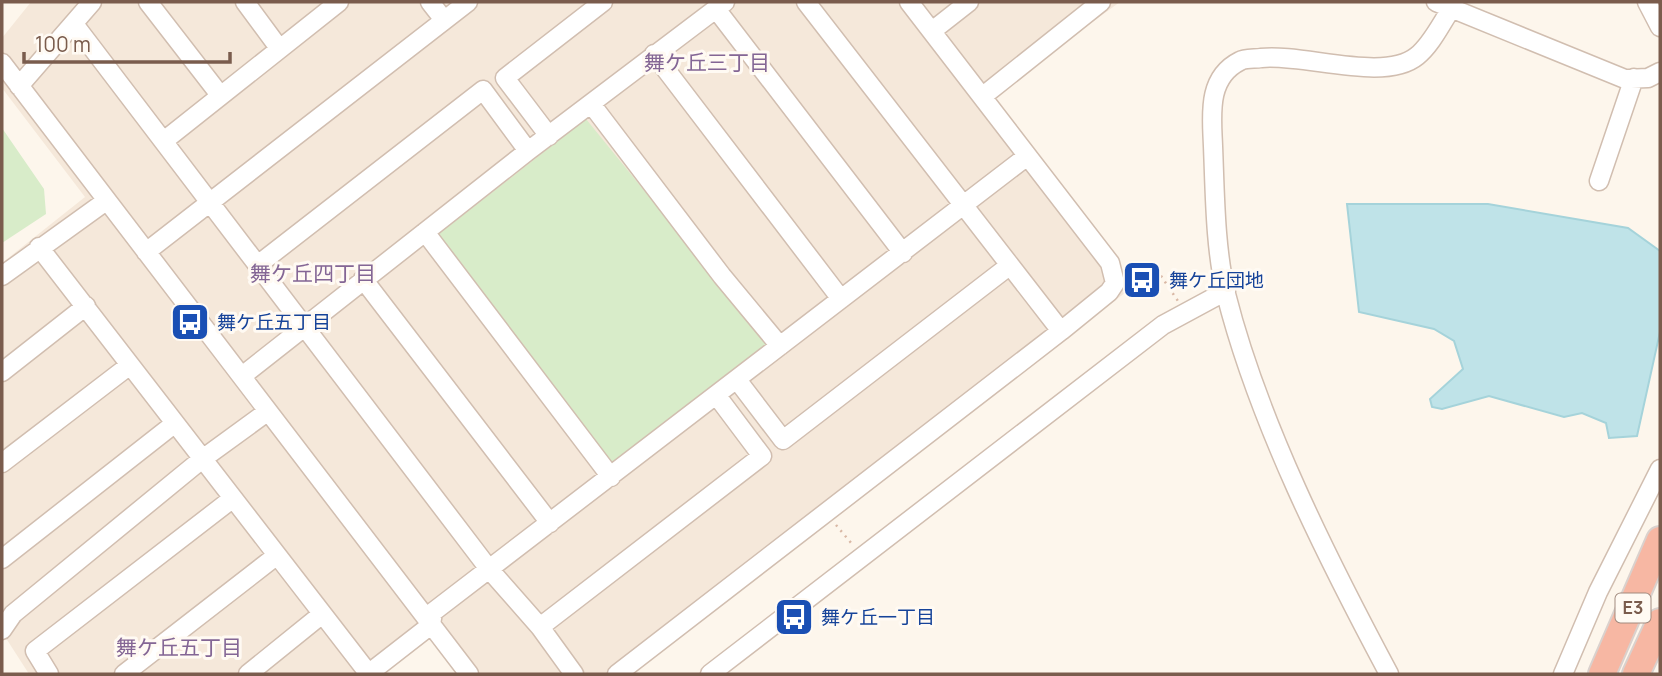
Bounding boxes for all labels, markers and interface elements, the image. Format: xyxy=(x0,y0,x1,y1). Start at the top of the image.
scale bar xyxy=(24,21,231,65)
text: 100 m xyxy=(35,30,91,58)
district label: 舞ケ丘三丁目 xyxy=(644,48,770,76)
district label: 舞ケ丘四丁目 xyxy=(250,259,376,287)
bus stop icon: 舞ケ丘団地 xyxy=(1121,259,1163,301)
place label: 舞ケ丘団地 xyxy=(1169,267,1264,293)
bus stop icon: 舞ケ丘五丁目 xyxy=(169,301,211,343)
place label: 舞ケ丘五丁目 xyxy=(217,309,331,335)
road number: E3 xyxy=(1616,594,1650,622)
bus stop icon: 舞ケ丘一丁目 xyxy=(773,596,815,638)
place label: 舞ケ丘一丁目 xyxy=(821,604,935,630)
district label: 舞ケ丘五丁目 xyxy=(116,633,242,661)

